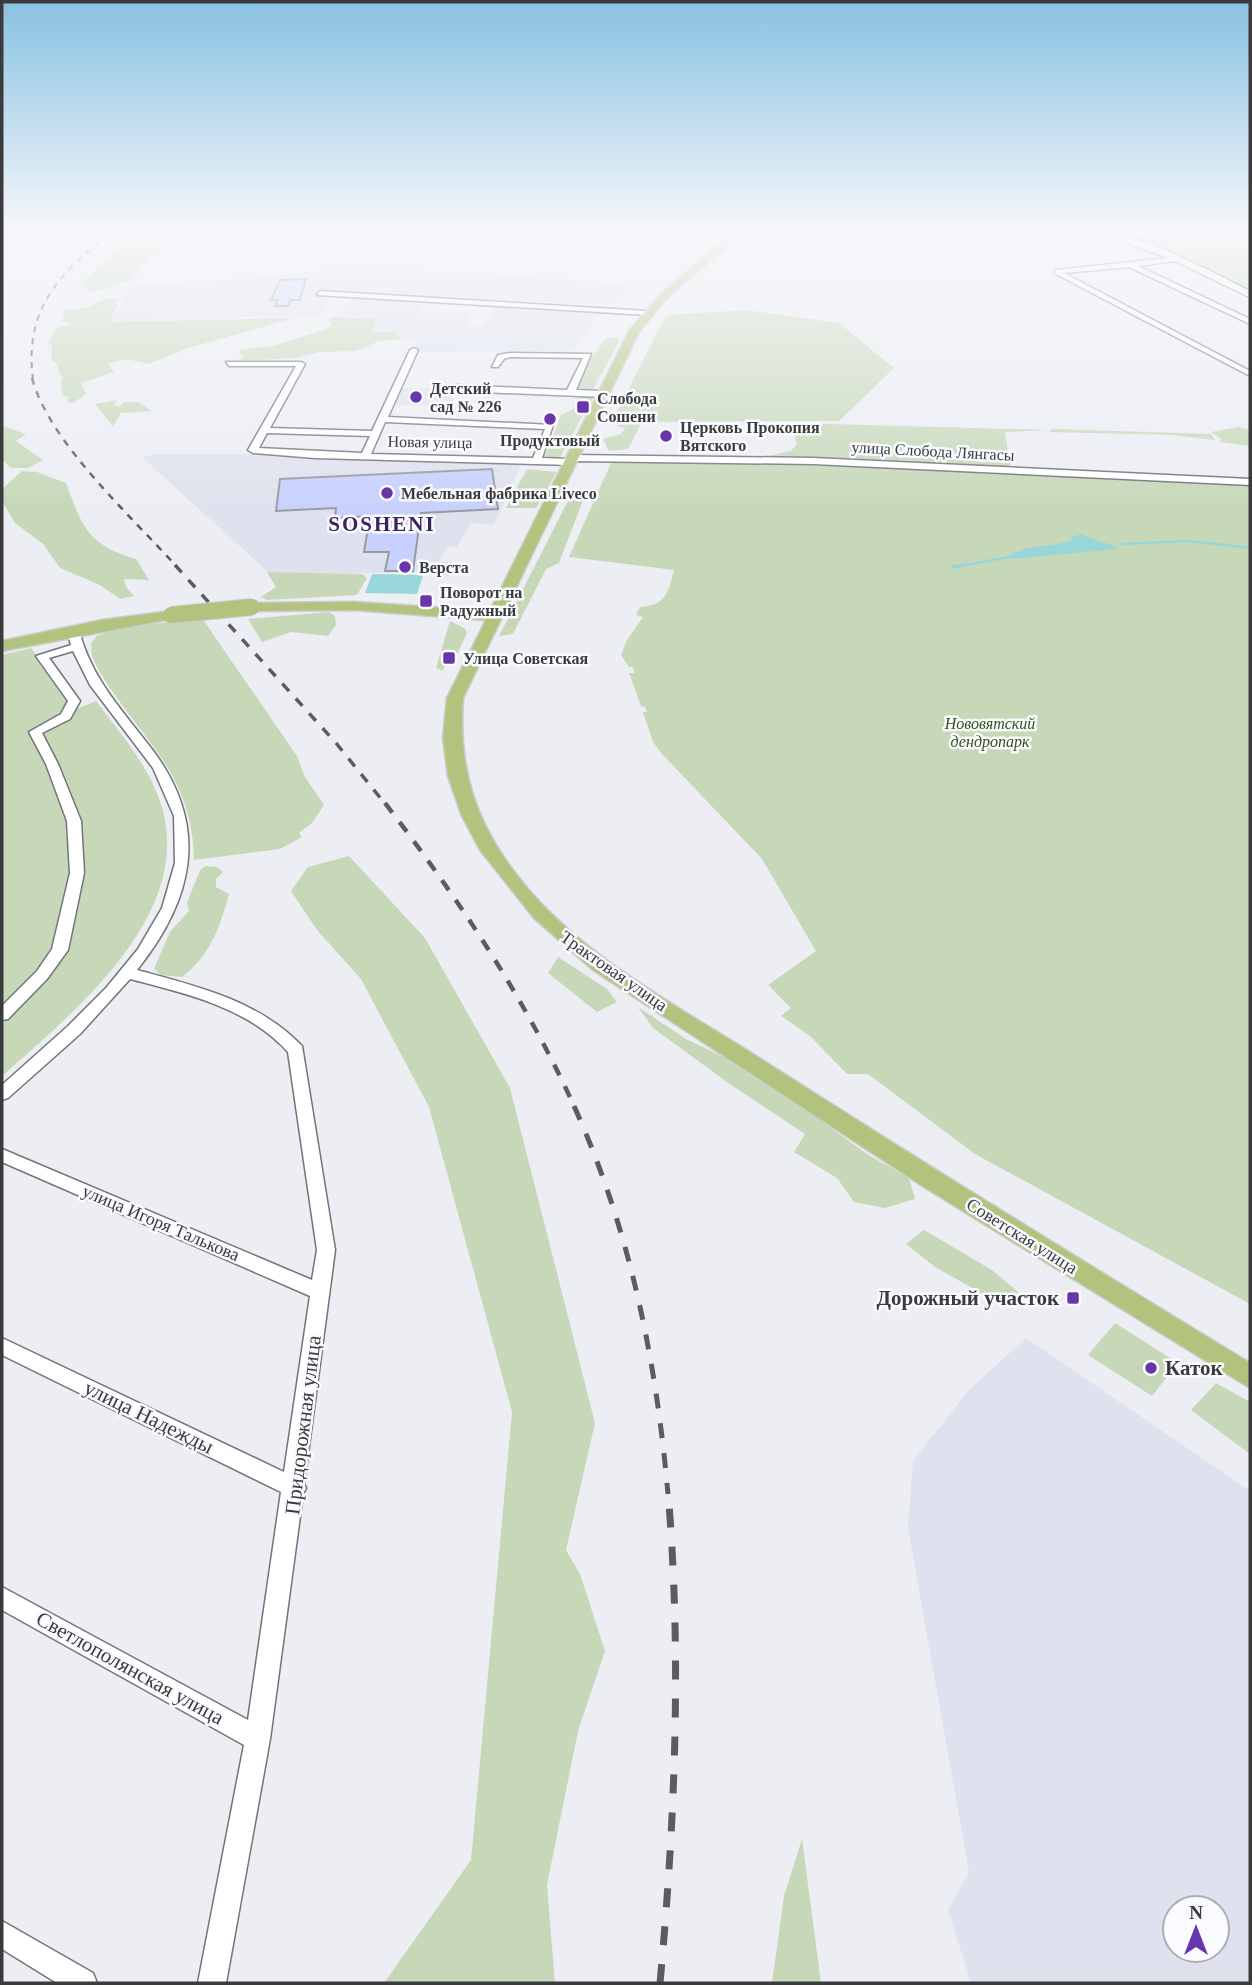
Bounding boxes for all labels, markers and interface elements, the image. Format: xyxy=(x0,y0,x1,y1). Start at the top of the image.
place label: Детский сад № 226 xyxy=(430,380,501,415)
marker: Детский сад № 226 xyxy=(408,389,424,405)
place label: Слобода Сошени xyxy=(597,390,657,425)
marker: Слобода Сошени xyxy=(575,399,591,415)
marker: Продуктовый xyxy=(542,411,558,427)
place label: Церковь Прокопия Вятского xyxy=(680,419,820,454)
marker: Церковь Прокопия Вятского xyxy=(658,428,674,444)
place label: Продуктовый xyxy=(500,432,600,450)
street label: Новая улица xyxy=(387,433,473,452)
street label: улица Слобода Лянгасы xyxy=(851,438,1015,465)
marker: Мебельная фабрика Liveco xyxy=(379,485,395,501)
place label: Мебельная фабрика Liveco xyxy=(401,485,597,503)
district label: SOSHENI xyxy=(328,512,436,536)
marker: Верста xyxy=(397,559,413,575)
place label: Верста xyxy=(419,559,469,577)
place label: Поворот на Радужный xyxy=(440,584,522,620)
marker: Поворот на Радужный xyxy=(418,593,434,609)
marker: Улица Советская xyxy=(441,650,457,666)
place label: Улица Советская xyxy=(463,650,588,667)
park label: Нововятский дендропарк xyxy=(944,715,1035,751)
street label: Трактовая улица xyxy=(557,927,671,1015)
street label: улица Игоря Талькова xyxy=(79,1181,243,1265)
street label: Советская улица xyxy=(963,1194,1081,1278)
place label: Дорожный участок xyxy=(877,1286,1060,1310)
marker: Дорожный участок xyxy=(1065,1290,1081,1306)
street label: Придорожная улица xyxy=(280,1333,326,1516)
place label: Каток xyxy=(1165,1356,1223,1380)
marker: Каток xyxy=(1143,1360,1159,1376)
street label: улица Надежды xyxy=(80,1375,218,1459)
street label: Светлополянская улица xyxy=(32,1606,229,1730)
north arrow xyxy=(1161,1894,1231,1964)
text: N xyxy=(1189,1902,1203,1923)

